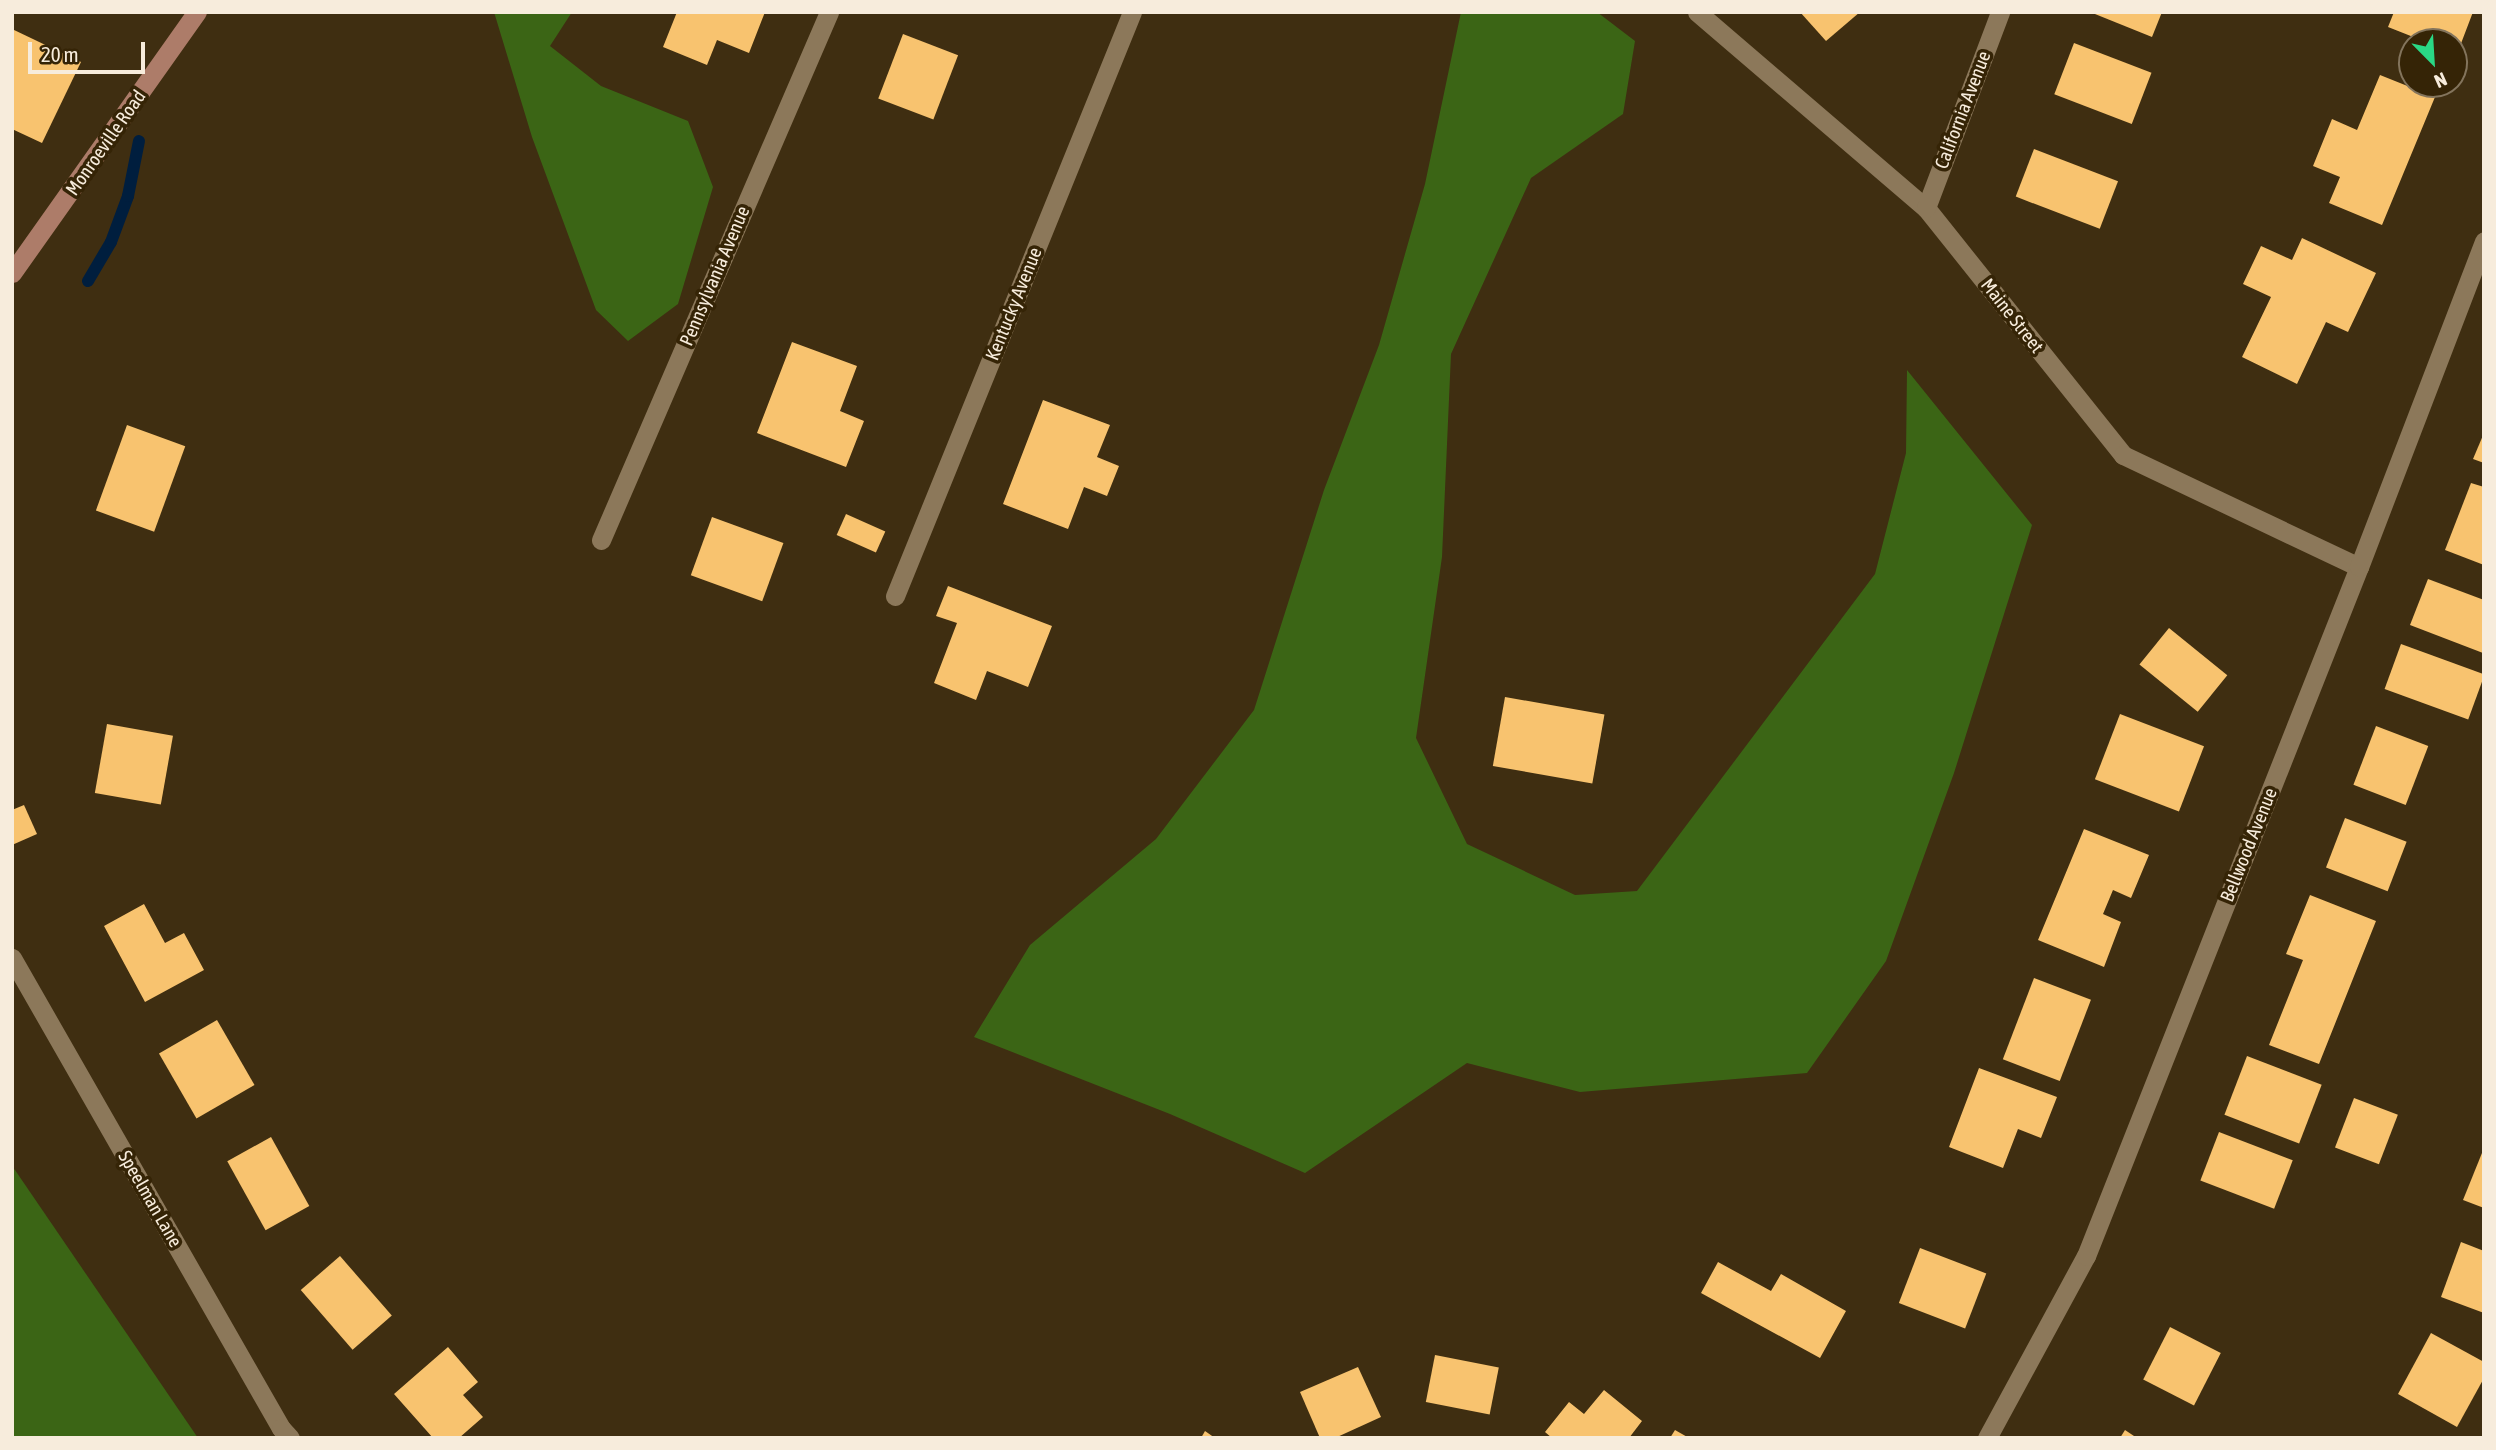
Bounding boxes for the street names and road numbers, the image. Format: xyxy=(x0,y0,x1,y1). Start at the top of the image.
street label: California Avenue xyxy=(1930,48,1996,172)
street label: Monroeville Road xyxy=(61,86,151,200)
street label: Pennsylvania Avenue xyxy=(675,203,755,349)
street label: Kentucky Avenue xyxy=(981,244,1047,364)
street label: Maine Street xyxy=(1976,274,2048,358)
street label: Bellwood Avenue xyxy=(2216,785,2282,905)
street label: Speelman Lane xyxy=(113,1147,187,1251)

